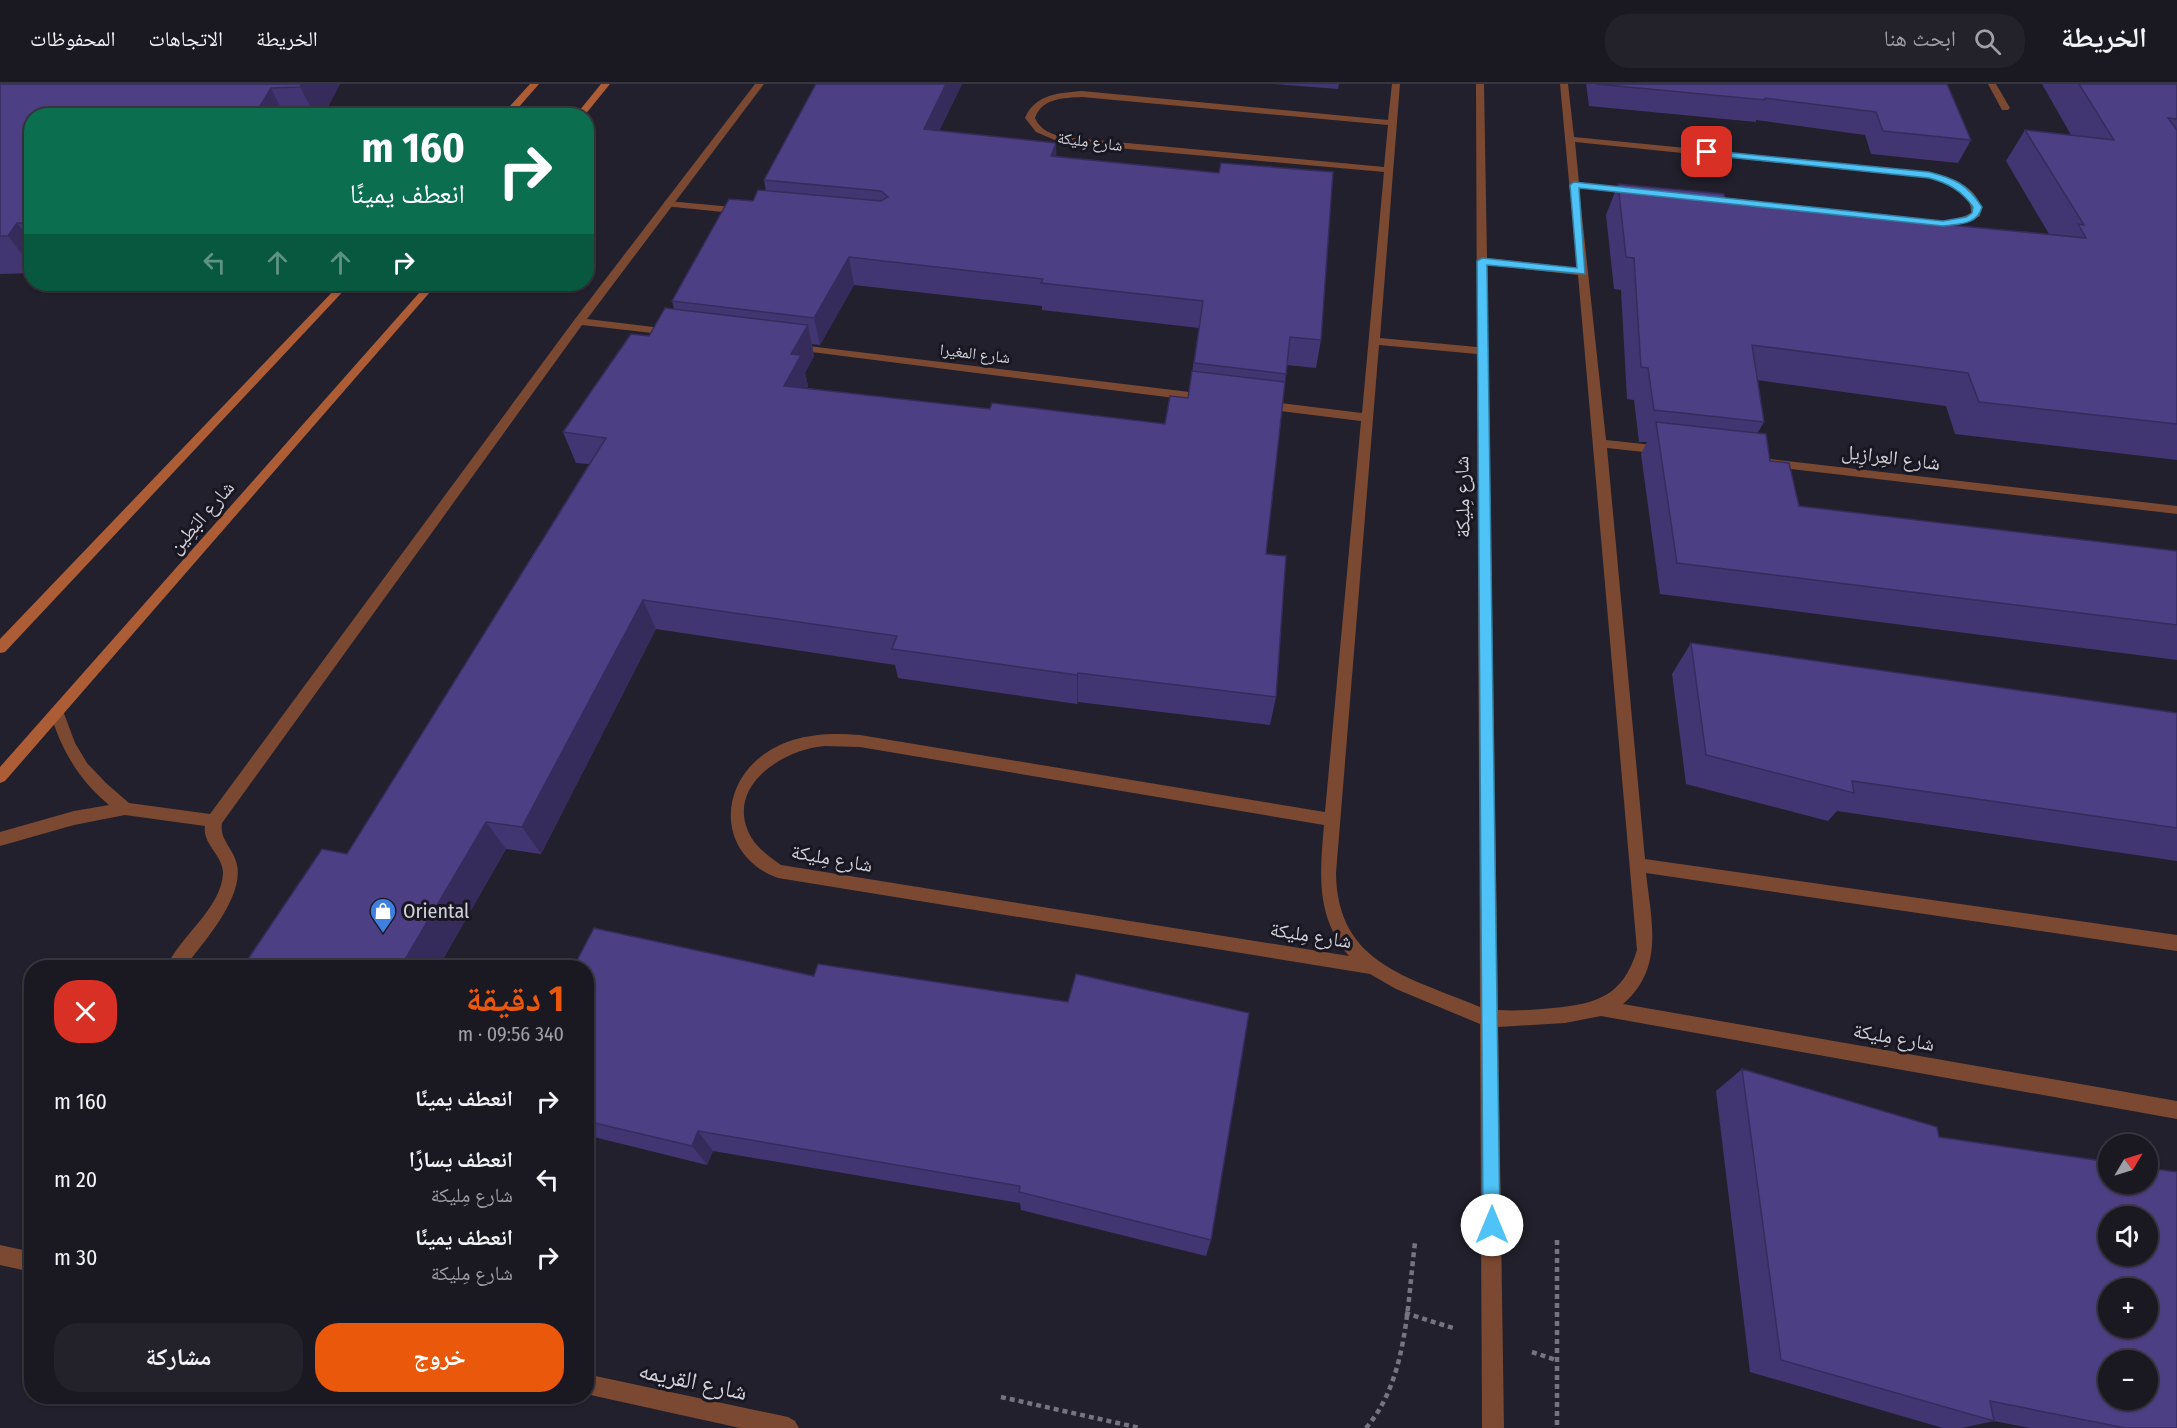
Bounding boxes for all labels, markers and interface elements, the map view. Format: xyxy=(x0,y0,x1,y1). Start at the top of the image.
search box xyxy=(1605,14,2025,68)
text: الخريطة xyxy=(2061,21,2147,54)
text: ابحث هنا xyxy=(1884,25,1956,52)
icon: search xyxy=(1971,25,2004,58)
text: المحفوظات xyxy=(30,26,115,52)
text: الاتجاهات xyxy=(148,26,223,52)
text: الخريطة xyxy=(256,26,318,52)
text: 160 m xyxy=(362,123,465,173)
pin xyxy=(1681,126,1732,177)
street label: شارع مِليكة xyxy=(1056,128,1124,156)
icon: right xyxy=(486,132,564,210)
icon: arrive xyxy=(1690,135,1723,168)
text: انعطف يمينًا xyxy=(350,178,465,210)
icon: left xyxy=(198,246,231,279)
icon: ahead xyxy=(261,246,294,279)
icon: ahead xyxy=(324,246,357,279)
icon: right xyxy=(387,246,420,279)
street label: شارع المغيرا xyxy=(939,340,1011,368)
street label: شارع العِرازِيل xyxy=(1840,439,1942,478)
street label: شارع مِليكة xyxy=(1449,456,1476,538)
street label: شارع البَطِين xyxy=(163,476,240,559)
street label: شارع مِليكة xyxy=(789,839,875,878)
shop icon: Oriental xyxy=(368,896,398,934)
place label: Oriental xyxy=(403,899,469,923)
street label: شارع مِليكة xyxy=(1268,917,1353,954)
text: 1 دقيقة xyxy=(466,977,564,1021)
button: close xyxy=(54,980,117,1043)
street label: شارع مِليكة xyxy=(1851,1018,1937,1057)
text: 340 m · 09:56 xyxy=(458,1022,564,1046)
text: انعطف يمينًا xyxy=(415,1085,513,1112)
icon: right xyxy=(531,1085,564,1118)
text: 160 m xyxy=(54,1088,107,1115)
north arrow xyxy=(2098,1134,2158,1194)
map controls xyxy=(2098,1134,2158,1410)
text: انعطف يسارًا xyxy=(409,1146,513,1173)
icon: left xyxy=(531,1163,564,1196)
text: 20 m xyxy=(54,1166,97,1193)
text: شارع مِليكة xyxy=(431,1183,513,1207)
position arrow xyxy=(1460,1193,1524,1257)
button: sound xyxy=(2098,1206,2158,1266)
text: انعطف يمينًا xyxy=(415,1224,513,1251)
icon: right xyxy=(531,1241,564,1274)
text: 30 m xyxy=(54,1244,97,1271)
text: شارع مِليكة xyxy=(431,1261,513,1285)
button: + xyxy=(2098,1278,2158,1338)
button: مشاركة xyxy=(54,1323,303,1392)
button: خروج xyxy=(315,1323,564,1392)
button: − xyxy=(2098,1350,2158,1410)
street label: شارع القريمه xyxy=(636,1356,750,1407)

